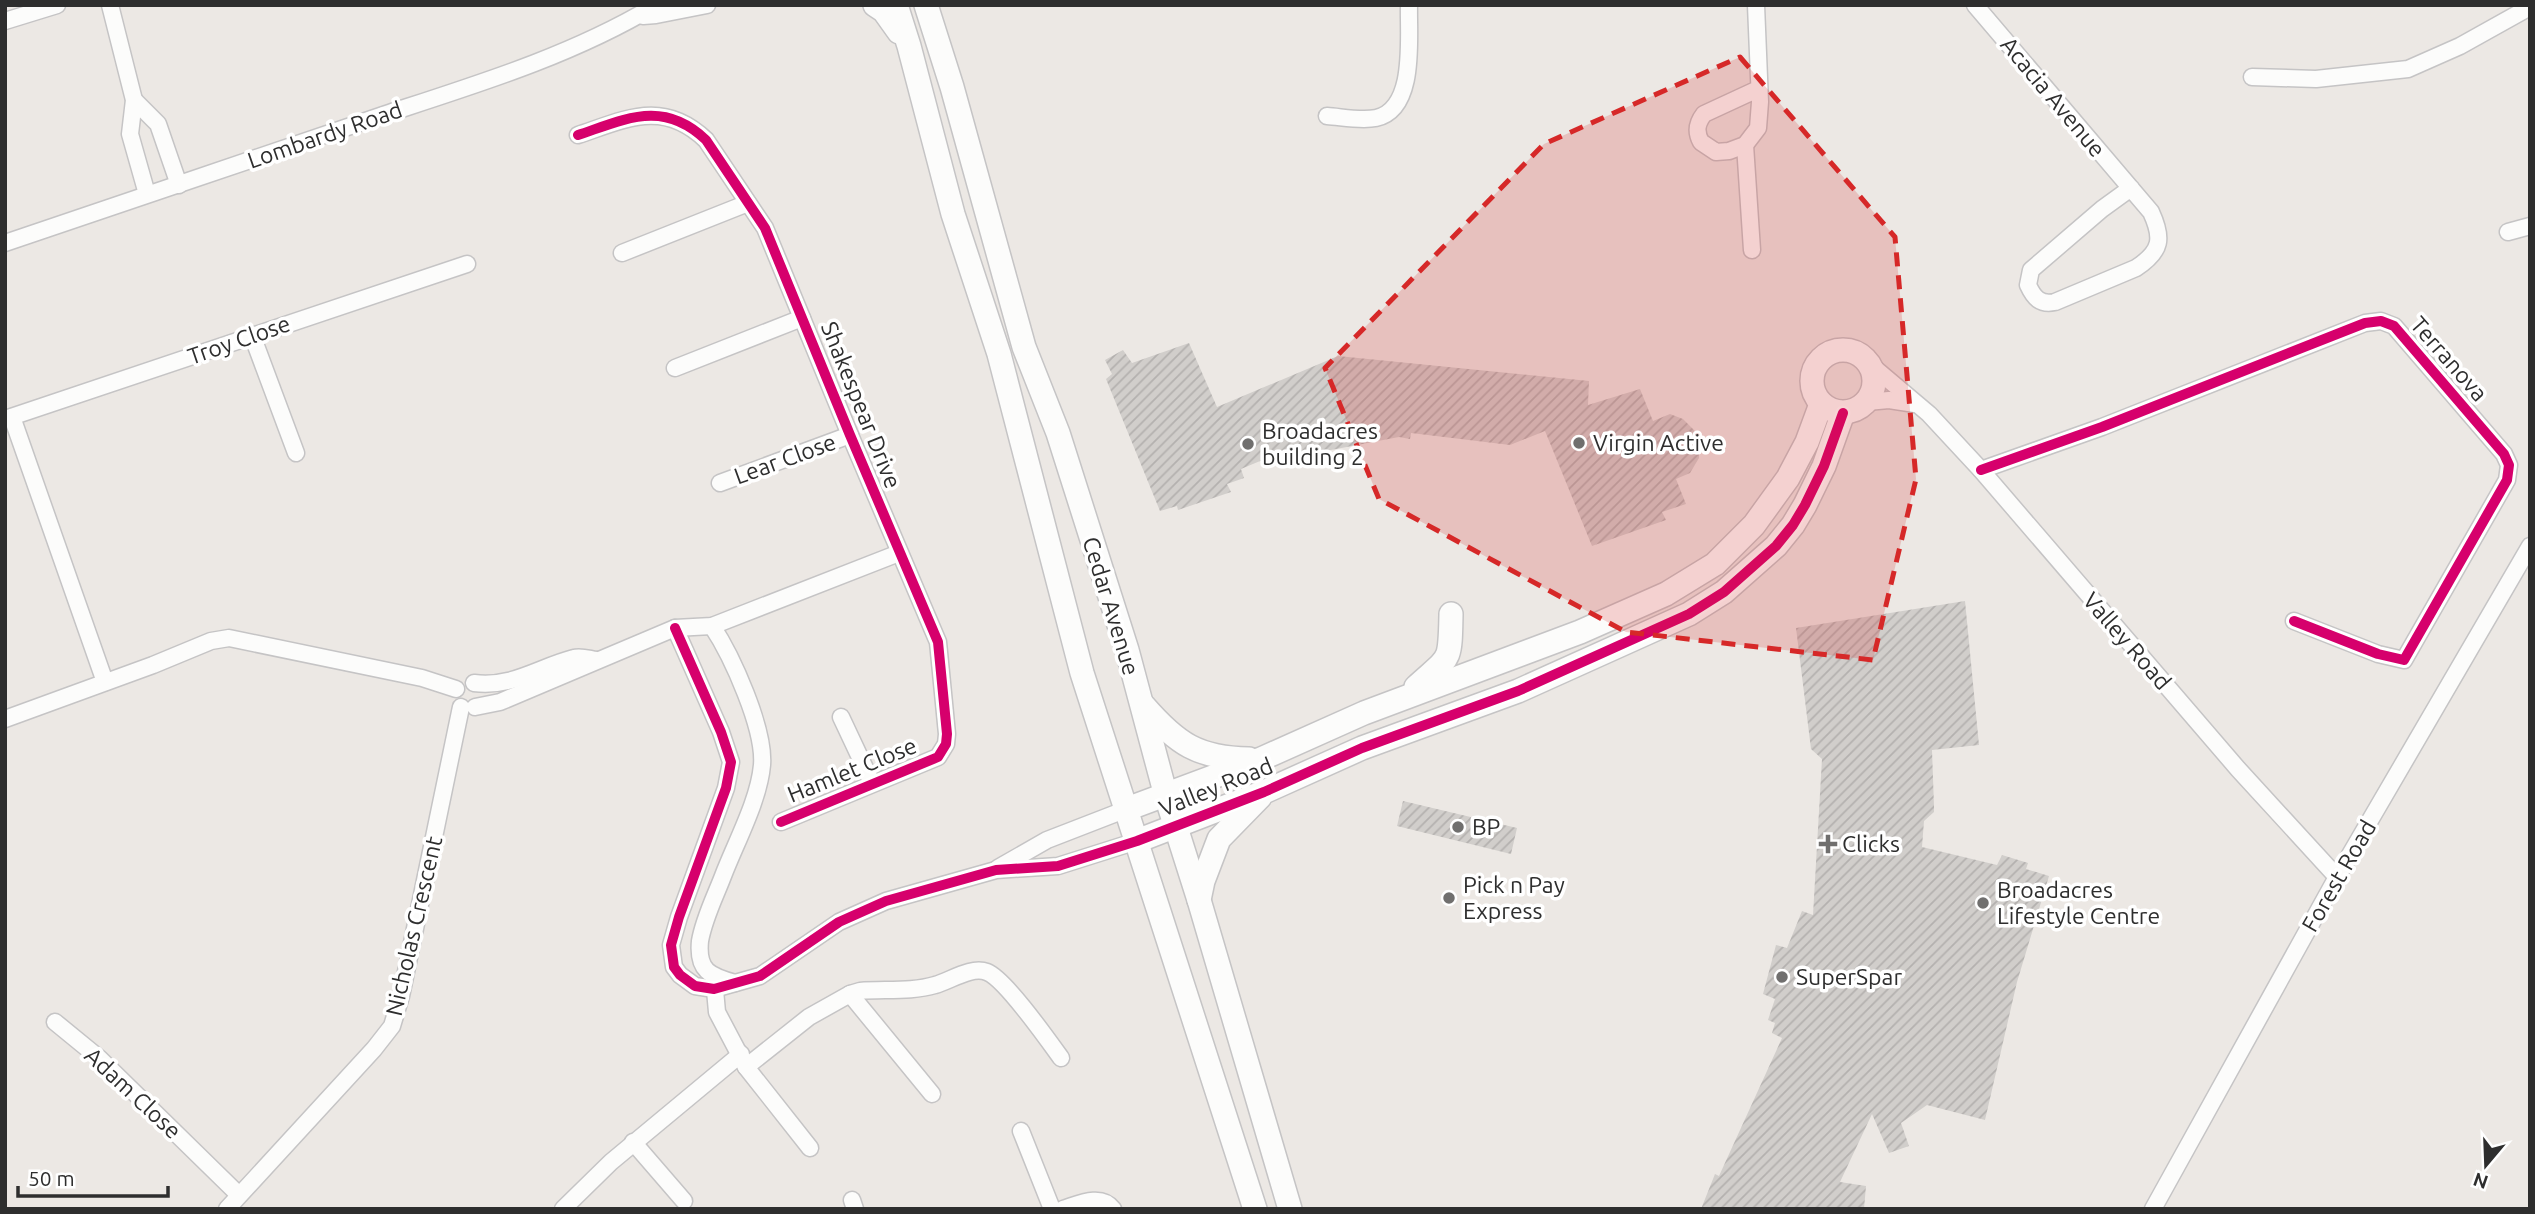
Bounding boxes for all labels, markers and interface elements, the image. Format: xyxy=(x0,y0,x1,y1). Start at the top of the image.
street label: Acacia Avenue xyxy=(1996,32,2111,161)
street label: Lombardy Road xyxy=(244,96,405,173)
street label: Troy Close xyxy=(184,310,293,369)
street label: Terranova xyxy=(2406,312,2493,406)
street label: Shakespear Drive xyxy=(817,318,906,492)
place label: Broadacres building 2 xyxy=(1262,418,1378,469)
street label: Lear Close xyxy=(731,429,839,488)
place label: Virgin Active xyxy=(1593,430,1724,455)
marker: Virgin Active xyxy=(1571,435,1587,451)
marker: Broadacres building 2 xyxy=(1240,436,1256,452)
street label: Cedar Avenue xyxy=(1079,534,1144,678)
street label: Valley Road xyxy=(2079,587,2176,694)
street label: Hamlet Close xyxy=(784,732,920,807)
street label: Valley Road xyxy=(1155,752,1276,821)
place label: BP xyxy=(1472,814,1500,839)
street label: Forest Road xyxy=(2297,816,2380,936)
marker: BP xyxy=(1450,819,1466,835)
place label: Clicks xyxy=(1842,831,1900,856)
street label: Nicholas Crescent xyxy=(381,834,446,1018)
marker: Clicks xyxy=(1820,836,1836,852)
place label: Pick n Pay Express xyxy=(1463,872,1565,923)
place label: Broadacres Lifestyle Centre xyxy=(1997,877,2160,928)
marker: Pick n Pay Express xyxy=(1441,890,1457,906)
marker: Broadacres Lifestyle Centre xyxy=(1975,895,1991,911)
place label: SuperSpar xyxy=(1796,964,1902,989)
marker: SuperSpar xyxy=(1774,969,1790,985)
street label: Adam Close xyxy=(80,1042,186,1143)
north arrow xyxy=(2451,1130,2521,1200)
scale bar xyxy=(18,1154,168,1198)
text: 50 m xyxy=(28,1166,75,1190)
text: N xyxy=(2470,1168,2491,1194)

